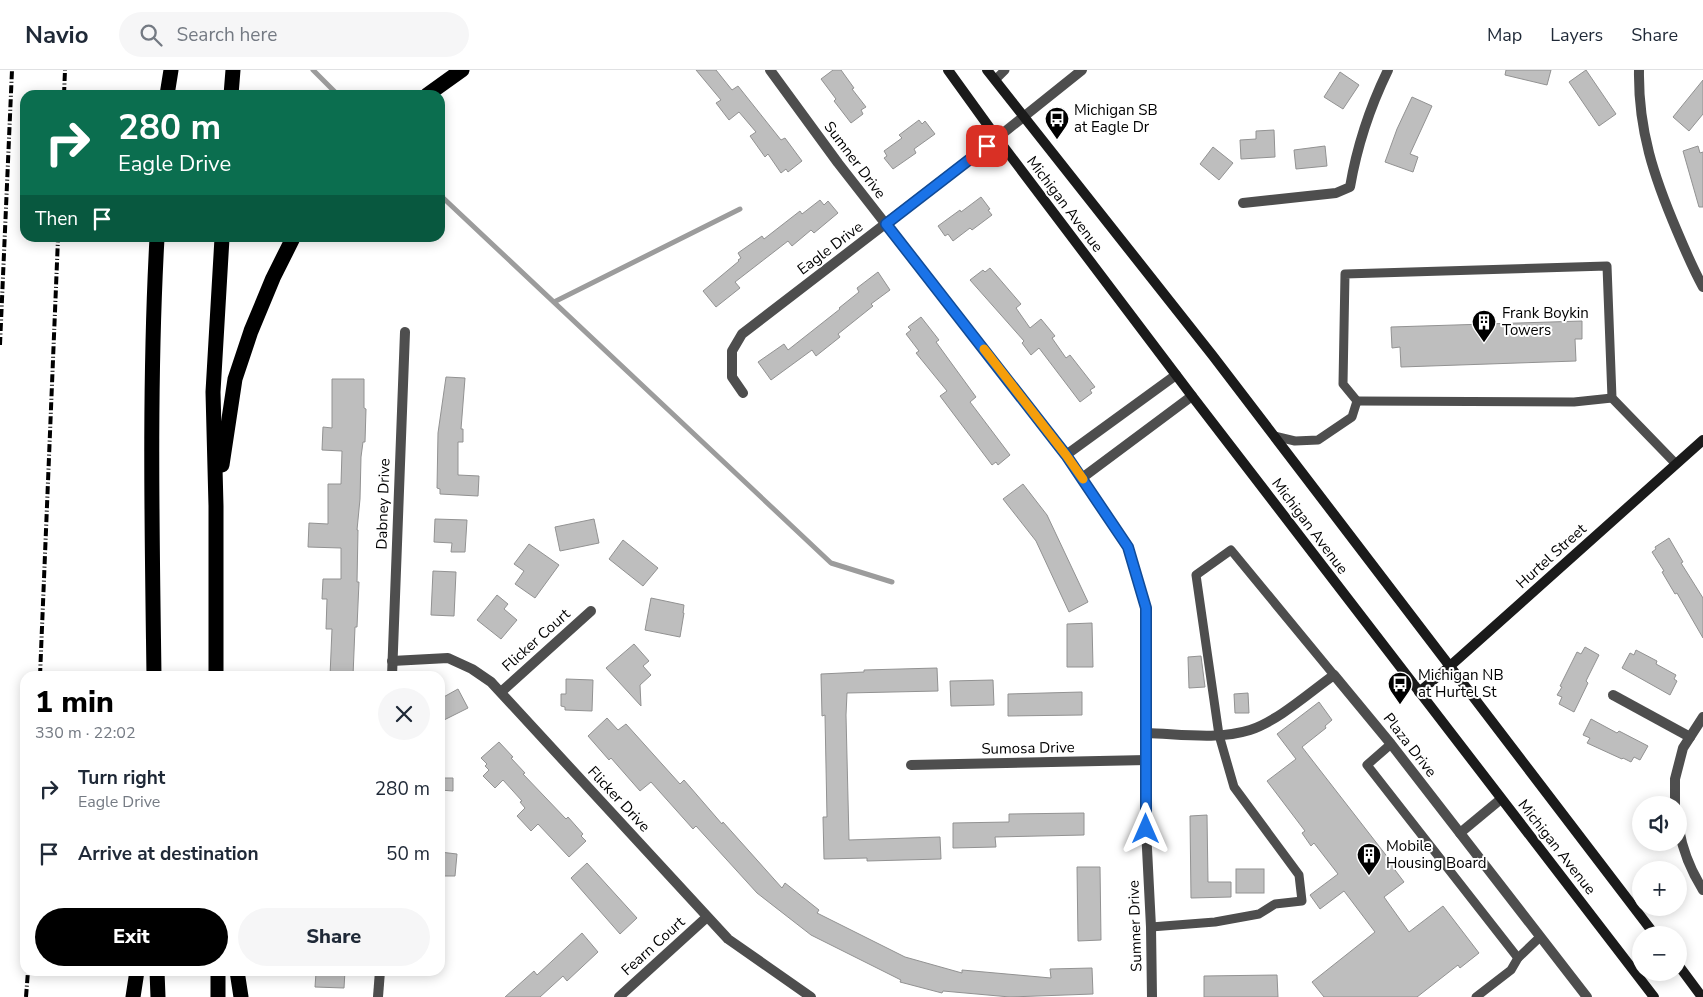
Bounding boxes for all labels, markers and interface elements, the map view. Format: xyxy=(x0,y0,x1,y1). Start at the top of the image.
search box xyxy=(119,12,469,57)
text: Navio xyxy=(25,19,89,51)
icon: search xyxy=(137,21,165,49)
text: Search here xyxy=(177,22,277,48)
text: Map xyxy=(1487,23,1522,47)
text: Layers xyxy=(1550,23,1603,47)
text: Share xyxy=(1631,23,1678,47)
place label: Michigan SB at Eagle Dr xyxy=(1074,100,1158,137)
text: 280 m xyxy=(118,104,221,151)
bus stop icon: Michigan SB at Eagle Dr xyxy=(1044,106,1070,140)
icon: right xyxy=(35,110,100,175)
street label: Sumner Drive xyxy=(819,117,891,203)
pin xyxy=(966,125,1008,167)
icon: arrive xyxy=(973,132,1001,160)
text: Eagle Drive xyxy=(118,149,231,179)
street label: Michigan Avenue xyxy=(1022,152,1108,256)
icon: arrive xyxy=(88,205,116,233)
text: Then xyxy=(35,206,78,232)
street label: Eagle Drive xyxy=(793,217,867,279)
place label: Frank Boykin Towers xyxy=(1502,303,1589,340)
building icon: Frank Boykin Towers xyxy=(1471,309,1497,343)
street label: Dabney Drive xyxy=(371,458,395,550)
street label: Michigan Avenue xyxy=(1267,474,1353,578)
street label: Hurtel Street xyxy=(1512,519,1591,593)
street label: Flicker Court xyxy=(498,604,575,676)
place label: Michigan NB at Hurtel St xyxy=(1418,665,1504,702)
bus stop icon: Michigan NB at Hurtel St xyxy=(1387,671,1413,705)
text: 1 min xyxy=(35,682,114,723)
button: close xyxy=(378,688,430,740)
street label: Plaza Drive xyxy=(1379,709,1441,781)
text: 330 m · 22:02 xyxy=(35,722,136,744)
street label: Sumosa Drive xyxy=(981,737,1075,759)
street label: Flicker Drive xyxy=(583,762,655,836)
text: Turn right xyxy=(78,765,165,791)
icon: right xyxy=(35,775,63,803)
text: 280 m xyxy=(375,776,430,802)
text: Eagle Drive xyxy=(78,791,160,813)
street label: Michigan Avenue xyxy=(1514,795,1600,899)
map controls xyxy=(1632,796,1687,981)
button: sound xyxy=(1632,796,1687,851)
position arrow xyxy=(1119,802,1171,854)
place label: Mobile Housing Board xyxy=(1386,836,1486,873)
icon: arrive xyxy=(35,840,63,868)
text: Arrive at destination xyxy=(78,841,259,867)
text: 50 m xyxy=(386,841,430,867)
building icon: Mobile Housing Board xyxy=(1356,842,1382,876)
button: + xyxy=(1632,861,1687,916)
street label: Sumner Drive xyxy=(1123,880,1147,972)
button: Exit xyxy=(35,908,228,966)
button: Share xyxy=(238,908,430,966)
street label: Fearn Court xyxy=(617,912,690,980)
button: − xyxy=(1632,926,1687,981)

